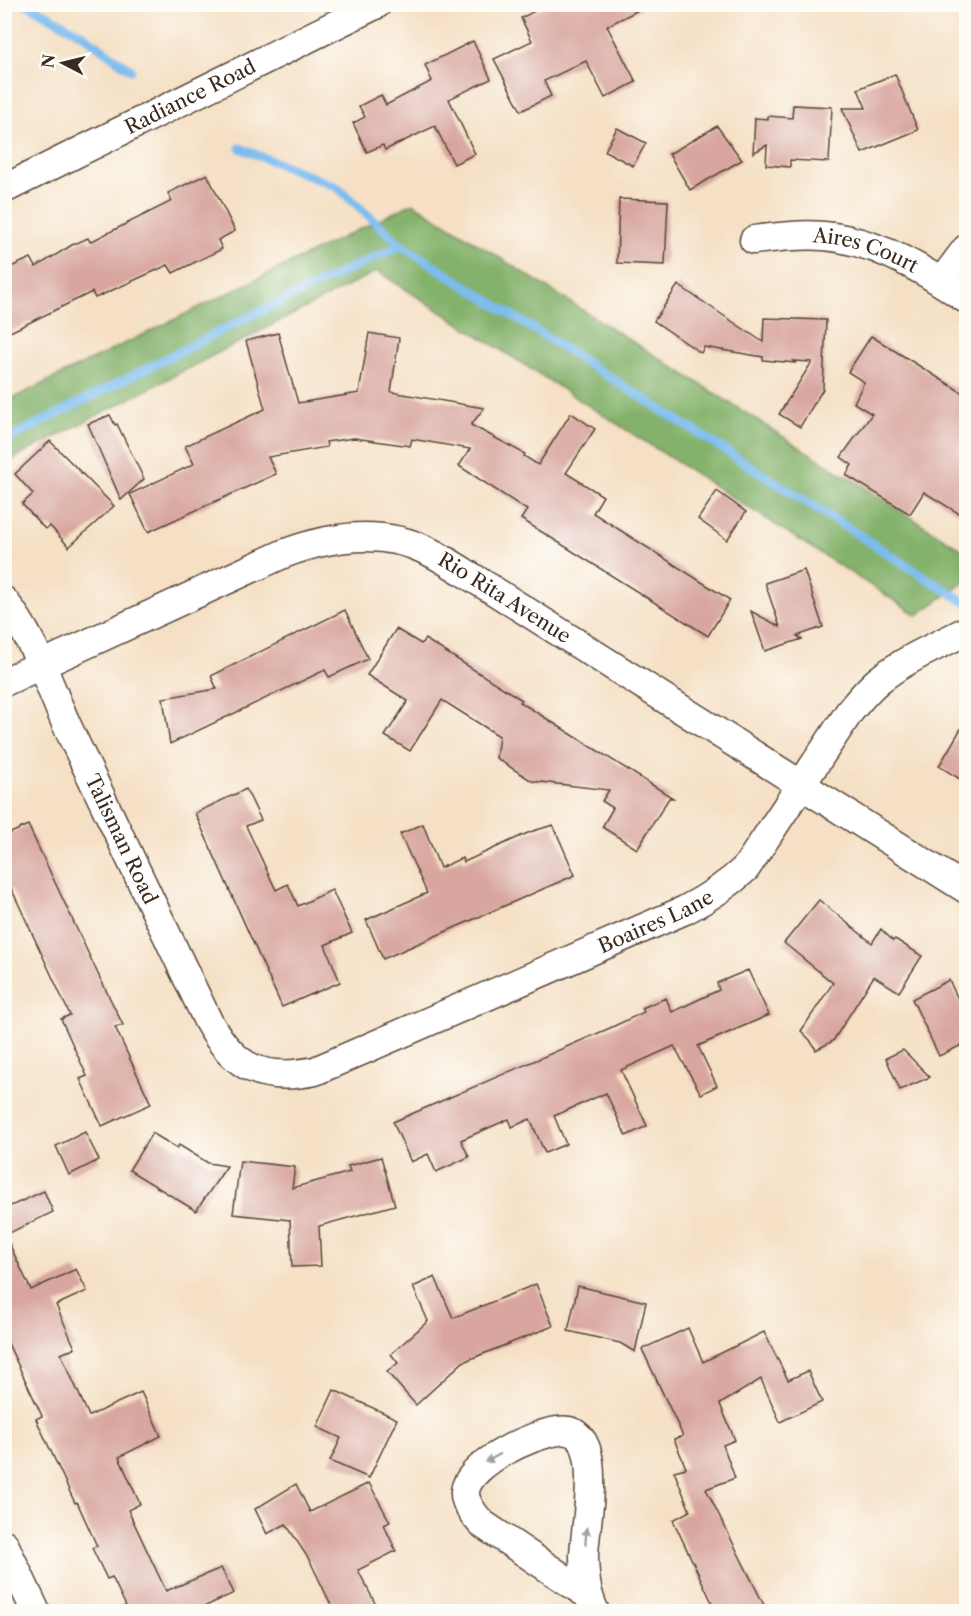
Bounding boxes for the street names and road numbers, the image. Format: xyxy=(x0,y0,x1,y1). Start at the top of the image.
street label: Radiance Road xyxy=(121,54,260,139)
street label: Aires Court xyxy=(811,223,923,278)
street label: Rio Rita Avenue xyxy=(434,547,575,648)
street label: Talisman Road xyxy=(80,770,163,908)
street label: Boaires Lane xyxy=(595,885,718,958)

